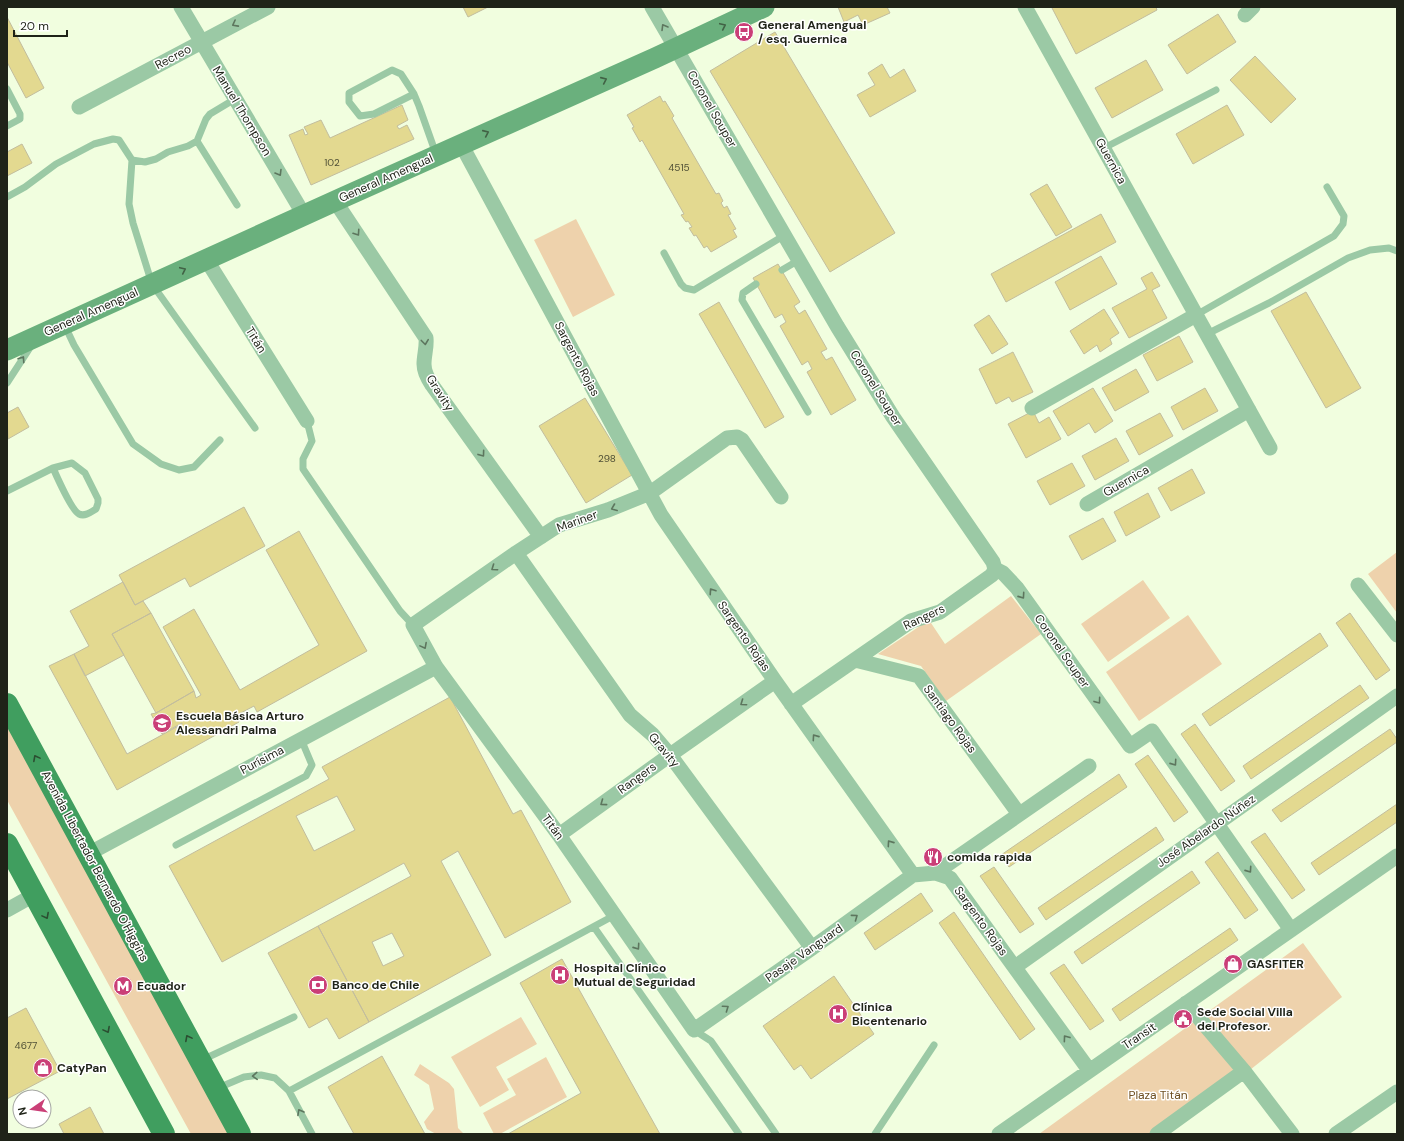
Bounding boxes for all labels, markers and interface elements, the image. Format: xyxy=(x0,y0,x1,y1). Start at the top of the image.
scale bar xyxy=(14,12,67,38)
place label: General Amengual / esq. Guernica xyxy=(758,17,866,47)
text: 20 m xyxy=(20,18,49,34)
one-way arrow xyxy=(231,20,239,27)
bus stop icon: General Amengual / esq. Guernica xyxy=(733,21,755,43)
one-way arrow xyxy=(718,23,726,31)
one-way arrow xyxy=(662,24,669,31)
street label: Recreo xyxy=(152,41,194,73)
street label: Manuel Thompson xyxy=(209,63,275,159)
street label: Coronel Souper xyxy=(683,68,741,151)
one-way arrow xyxy=(601,77,608,85)
one-way arrow xyxy=(481,130,489,138)
street label: Guernica xyxy=(1092,135,1130,187)
street label: General Amengual xyxy=(336,150,436,206)
house number: 102 xyxy=(324,156,340,169)
house number: 4515 xyxy=(668,161,690,174)
one-way arrow xyxy=(275,169,282,176)
one-way arrow xyxy=(352,229,359,236)
one-way arrow xyxy=(178,267,186,275)
street label: General Amengual xyxy=(41,284,141,340)
street label: Sargento Rojas xyxy=(551,319,603,399)
street label: Titán xyxy=(242,324,270,356)
one-way arrow xyxy=(421,339,430,346)
street label: Coronel Souper xyxy=(846,347,906,429)
one-way arrow xyxy=(17,356,25,363)
street label: Gravity xyxy=(423,372,458,415)
one-way arrow xyxy=(477,450,484,457)
house number: 298 xyxy=(598,452,616,465)
street label: Guernica xyxy=(1100,461,1152,501)
one-way arrow xyxy=(610,503,617,511)
street label: Mariner xyxy=(554,506,600,536)
one-way arrow xyxy=(492,563,499,570)
one-way arrow xyxy=(710,588,717,595)
one-way arrow xyxy=(1018,591,1025,598)
street label: Sargento Rojas xyxy=(714,598,774,674)
street label: Rangers xyxy=(901,600,947,634)
street label: Coronel Souper xyxy=(1031,611,1094,691)
one-way arrow xyxy=(420,642,427,649)
street label: Santiago Rojas xyxy=(920,682,980,756)
one-way arrow xyxy=(1093,697,1100,704)
one-way arrow xyxy=(740,698,747,706)
place label: Escuela Básica Arturo Alessandri Palma xyxy=(176,708,304,738)
school or university icon: Escuela Básica Arturo Alessandri Palma xyxy=(151,712,173,734)
street label: Gravity xyxy=(645,729,683,771)
one-way arrow xyxy=(813,735,820,742)
street label: Purísima xyxy=(237,742,287,778)
one-way arrow xyxy=(34,755,41,762)
street label: Rangers xyxy=(614,759,660,797)
one-way arrow xyxy=(1169,759,1176,766)
street label: Avenida Libertador Bernardo O'Higgins xyxy=(38,768,152,964)
street label: José Abelardo Núñez xyxy=(1153,791,1259,871)
one-way arrow xyxy=(600,798,607,806)
street label: Titán xyxy=(538,811,568,843)
one-way arrow xyxy=(888,841,895,848)
restaurant icon: comida rapida xyxy=(922,846,944,868)
place label: comida rapida xyxy=(947,849,1032,865)
one-way arrow xyxy=(1244,866,1252,873)
street label: Sargento Rojas xyxy=(950,883,1012,959)
one-way arrow xyxy=(41,912,48,919)
one-way arrow xyxy=(851,915,858,922)
street label: Pasaje Vanguard xyxy=(762,920,846,986)
one-way arrow xyxy=(632,943,640,950)
shop icon: GASFITER xyxy=(1222,953,1244,975)
place label: GASFITER xyxy=(1247,956,1304,972)
place label: Hospital Clínico Mutual de Seguridad xyxy=(574,960,696,990)
hospital icon: Hospital Clínico Mutual de Seguridad xyxy=(549,964,571,986)
bank icon: Banco de Chile xyxy=(307,974,329,996)
metro station icon: Ecuador xyxy=(112,975,134,997)
place label: Banco de Chile xyxy=(332,977,419,993)
place label: Ecuador xyxy=(137,978,186,994)
place label: Clínica Bicentenario xyxy=(852,999,927,1029)
hospital icon: Clínica Bicentenario xyxy=(827,1003,849,1025)
place label: Sede Social Villa del Profesor. xyxy=(1197,1004,1293,1034)
one-way arrow xyxy=(722,1005,729,1013)
public building icon: Sede Social Villa del Profesor. xyxy=(1172,1008,1194,1030)
street label: Transit xyxy=(1119,1019,1159,1053)
one-way arrow xyxy=(103,1026,110,1033)
one-way arrow xyxy=(185,1035,192,1042)
one-way arrow xyxy=(1063,1035,1071,1042)
house number: 4677 xyxy=(15,1039,37,1052)
shop icon: CatyPan xyxy=(32,1057,54,1079)
place label: CatyPan xyxy=(57,1060,107,1076)
one-way arrow xyxy=(252,1072,258,1080)
park label: Plaza Titán xyxy=(1128,1087,1188,1103)
north arrow xyxy=(12,1089,52,1129)
text: N xyxy=(15,1106,30,1117)
one-way arrow xyxy=(298,1109,305,1117)

